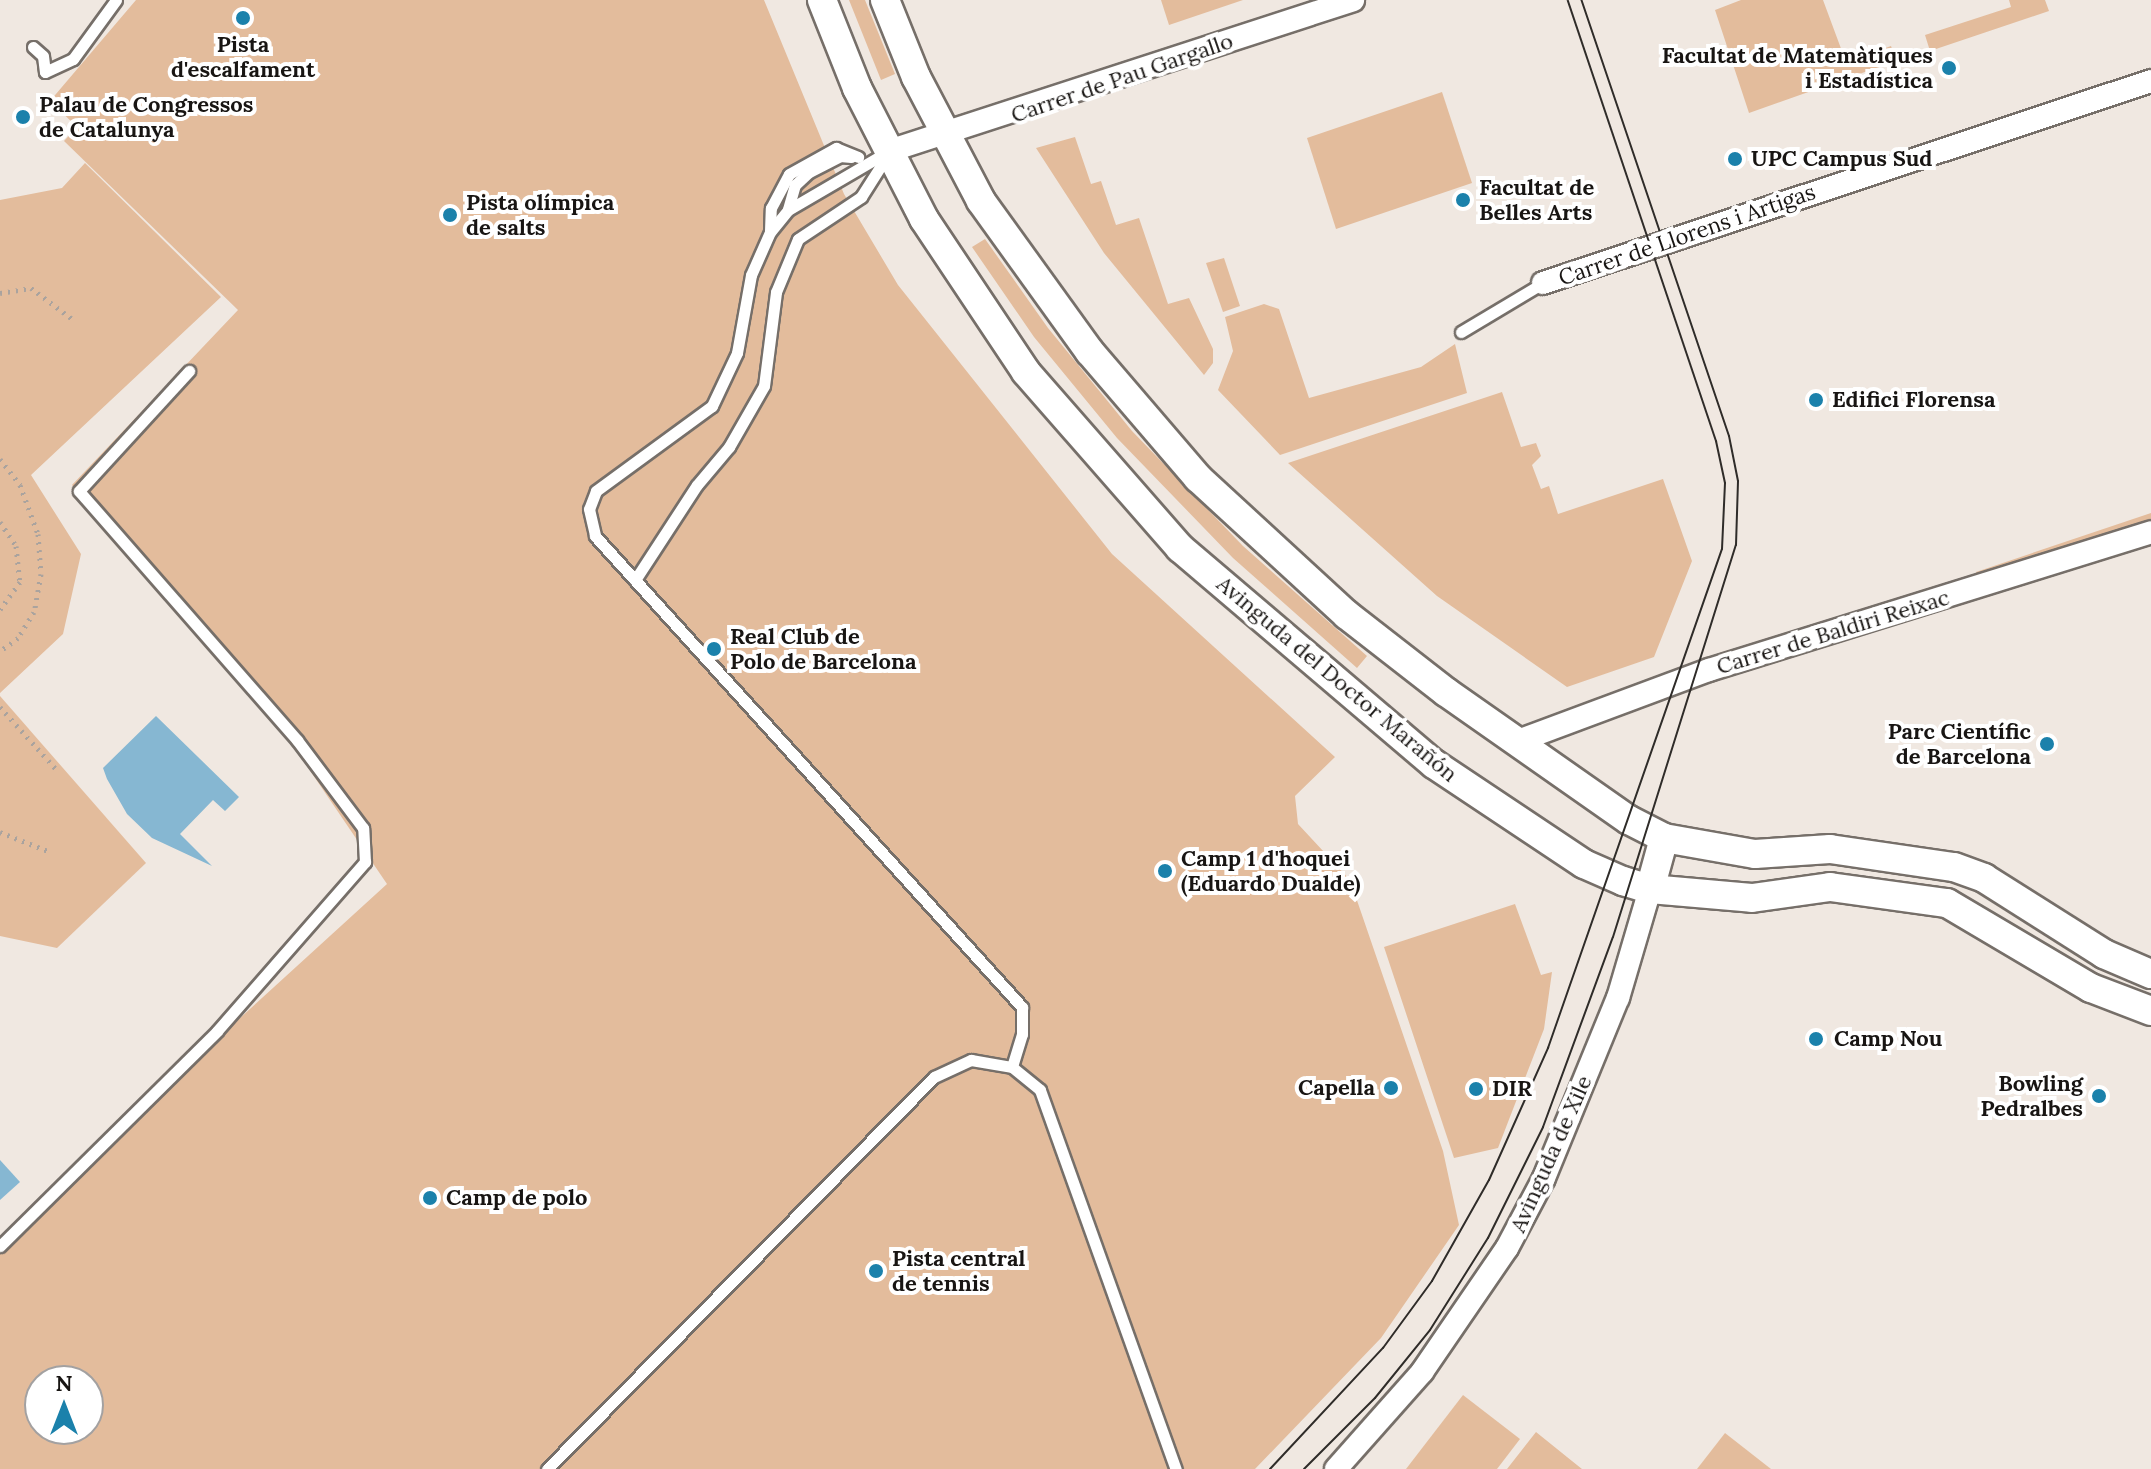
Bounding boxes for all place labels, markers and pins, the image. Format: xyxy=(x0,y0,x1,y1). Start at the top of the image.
marker: Pista d'escalfament xyxy=(234,9,252,27)
place label: Pista d'escalfament xyxy=(171,31,315,82)
place label: Facultat de Matemàtiques i Estadística xyxy=(1662,42,1933,94)
marker: Facultat de Matemàtiques i Estadística xyxy=(1940,59,1958,77)
place label: Palau de Congressos de Catalunya xyxy=(39,91,253,142)
marker: Palau de Congressos de Catalunya xyxy=(14,108,32,126)
place label: UPC Campus Sud xyxy=(1751,146,1932,172)
marker: UPC Campus Sud xyxy=(1726,150,1744,168)
place label: Facultat de Belles Arts xyxy=(1479,174,1594,226)
place label: Pista olímpica de salts xyxy=(466,189,614,240)
marker: Facultat de Belles Arts xyxy=(1454,191,1472,209)
marker: Pista olímpica de salts xyxy=(441,206,459,224)
place label: Edifici Florensa xyxy=(1832,387,1995,413)
marker: Edifici Florensa xyxy=(1807,391,1825,409)
place label: Real Club de Polo de Barcelona xyxy=(730,623,916,674)
marker: Real Club de Polo de Barcelona xyxy=(705,640,723,658)
place label: Parc Científic de Barcelona xyxy=(1888,718,2031,770)
marker: Parc Científic de Barcelona xyxy=(2038,735,2056,753)
place label: Camp 1 d'hoquei (Eduardo Dualde) xyxy=(1181,845,1361,896)
marker: Camp 1 d'hoquei (Eduardo Dualde) xyxy=(1156,862,1174,880)
place label: Camp Nou xyxy=(1834,1026,1942,1052)
marker: Camp Nou xyxy=(1805,1028,1827,1050)
place label: Bowling Pedralbes xyxy=(1980,1070,2083,1122)
place label: Capella xyxy=(1298,1075,1375,1101)
place label: DIR xyxy=(1492,1076,1532,1102)
marker: Capella xyxy=(1382,1079,1400,1097)
marker: DIR xyxy=(1467,1080,1485,1098)
marker: Bowling Pedralbes xyxy=(2090,1087,2108,1105)
place label: Camp de polo xyxy=(446,1185,587,1211)
marker: Camp de polo xyxy=(421,1189,439,1207)
place label: Pista central de tennis xyxy=(892,1245,1025,1296)
marker: Pista central de tennis xyxy=(867,1262,885,1280)

